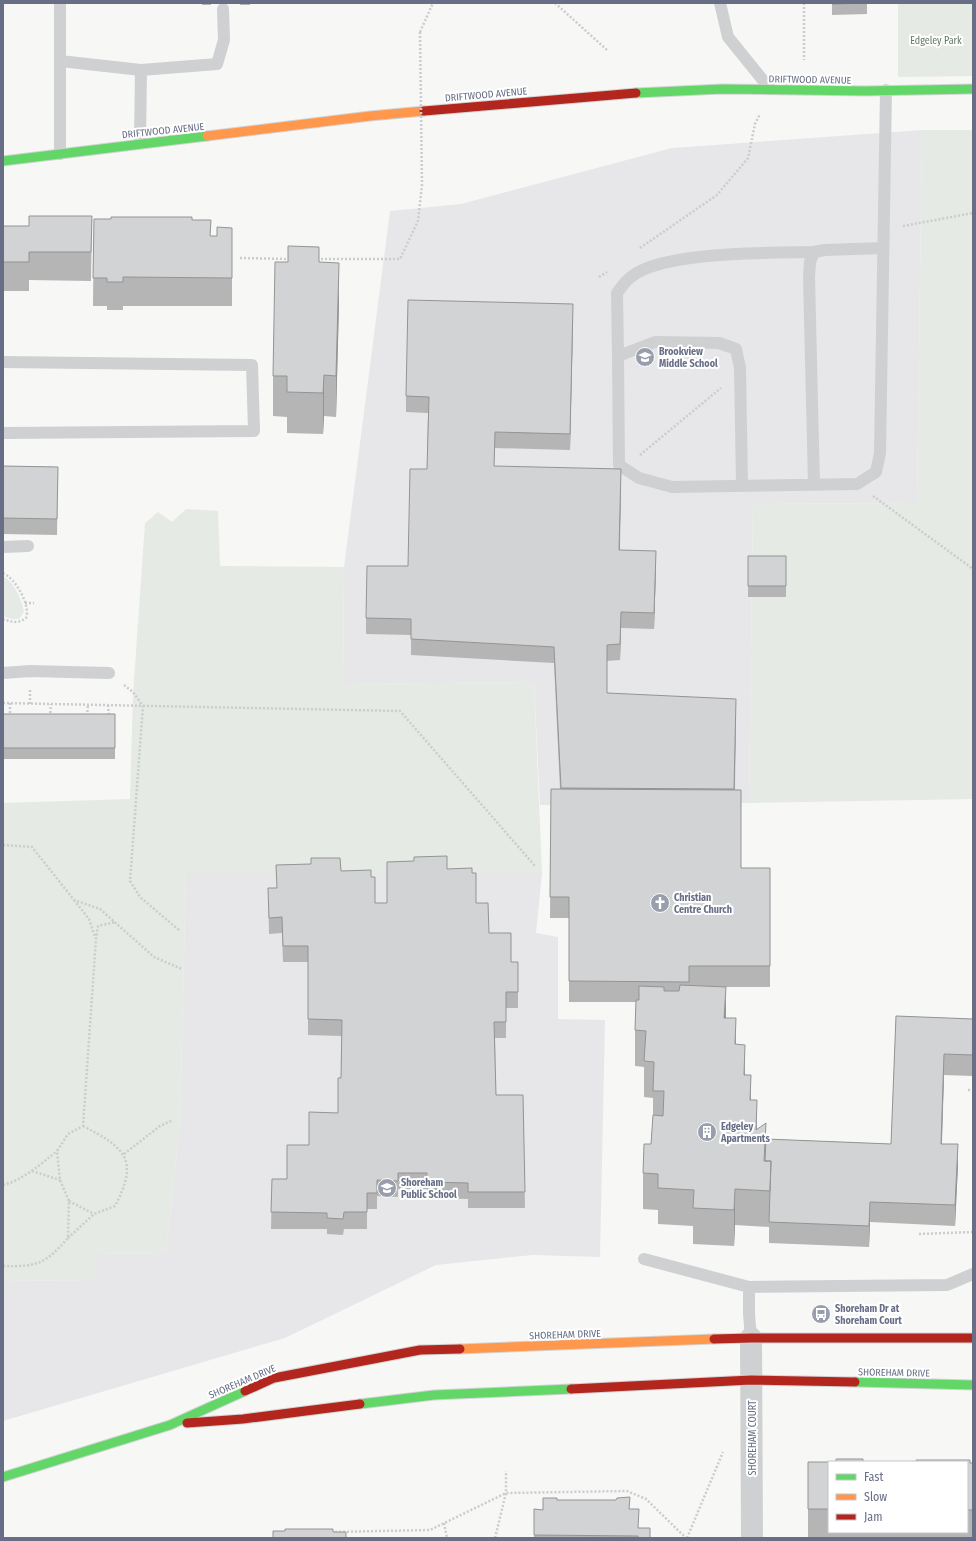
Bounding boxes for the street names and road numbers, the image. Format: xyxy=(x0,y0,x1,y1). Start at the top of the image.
street label: DRIFTWOOD AVENUE xyxy=(769,73,852,87)
street label: DRIFTWOOD AVENUE xyxy=(444,85,528,105)
street label: DRIFTWOOD AVENUE xyxy=(121,121,205,141)
street label: SHOREHAM DRIVE xyxy=(529,1328,601,1342)
street label: SHOREHAM DRIVE xyxy=(207,1362,278,1401)
street label: SHOREHAM DRIVE xyxy=(858,1366,930,1380)
street label: SHOREHAM COURT xyxy=(747,1400,759,1476)

